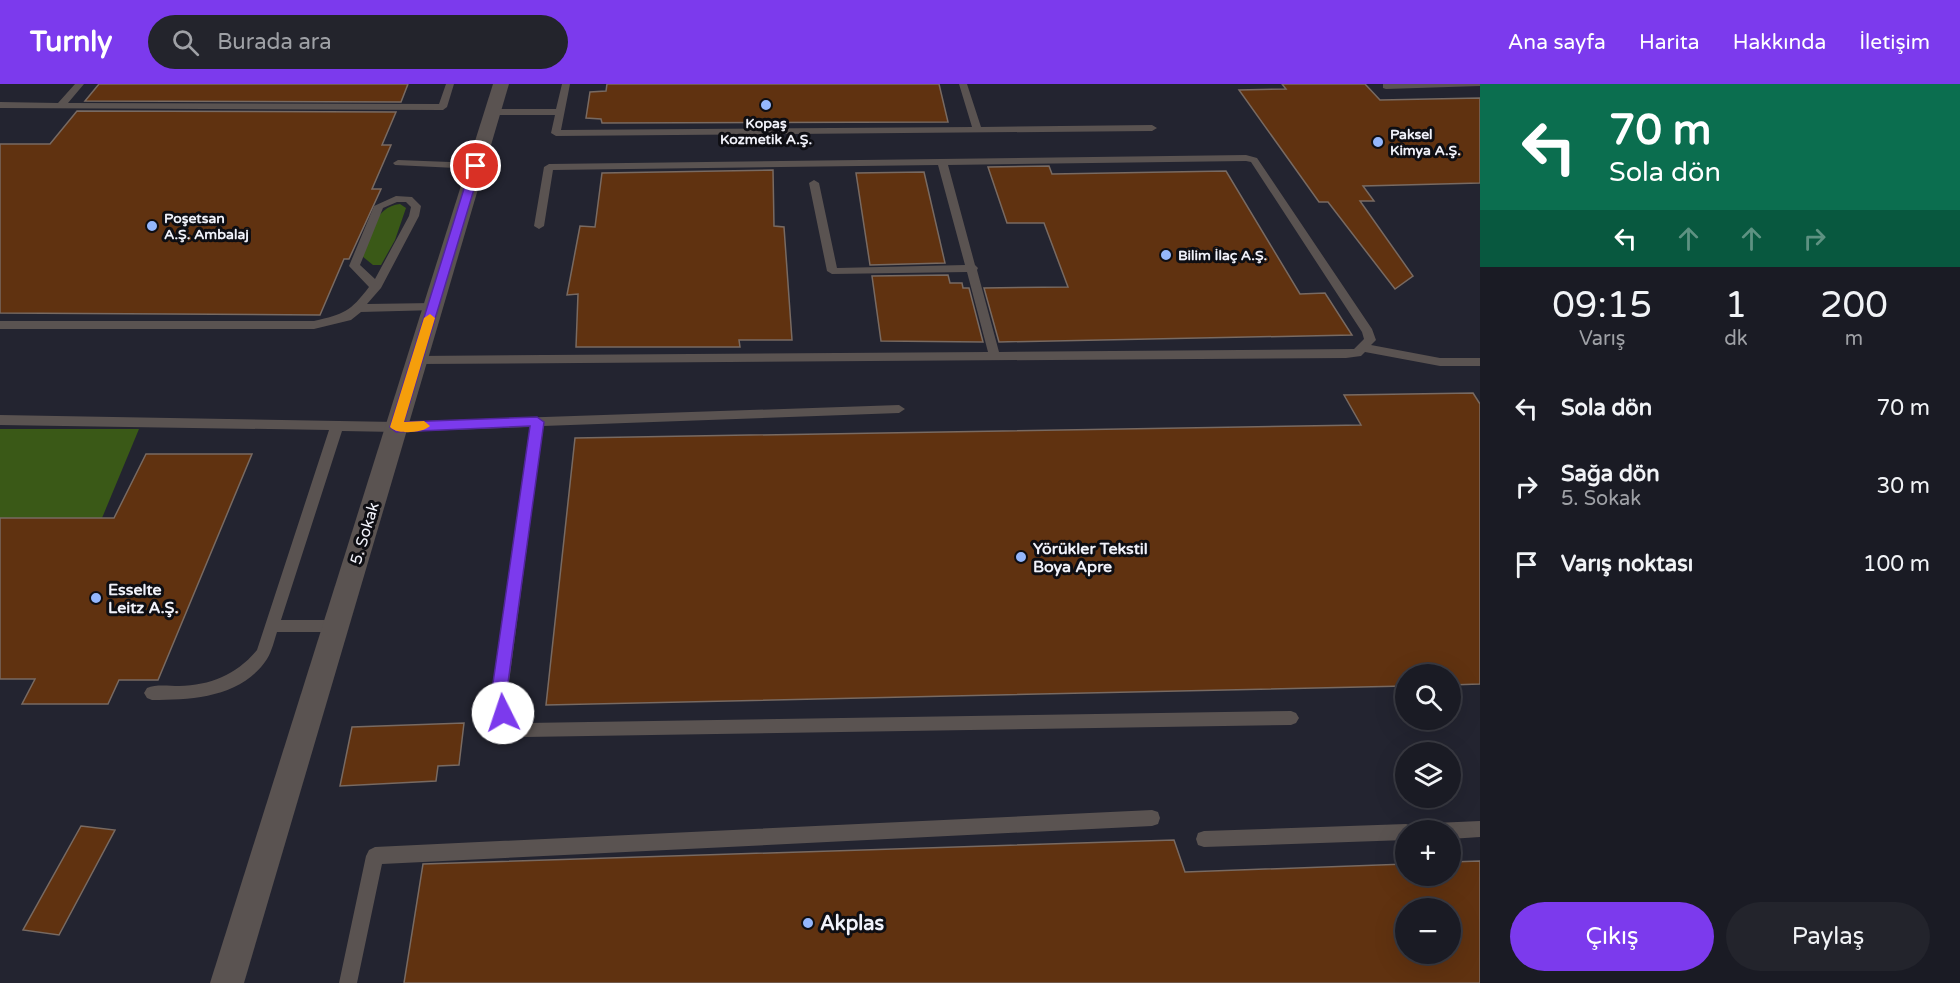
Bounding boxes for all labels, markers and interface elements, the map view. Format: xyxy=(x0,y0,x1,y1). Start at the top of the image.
search box xyxy=(148,15,568,69)
text: Turnly xyxy=(30,25,112,59)
icon: search xyxy=(169,26,202,59)
text: Burada ara xyxy=(217,29,332,55)
text: Ana sayfa xyxy=(1508,30,1606,55)
text: Harita xyxy=(1639,30,1700,55)
text: Hakkında xyxy=(1733,30,1826,55)
text: İletişim xyxy=(1859,30,1930,55)
marker: Kopaş Kozmetik A.Ş. xyxy=(759,98,773,112)
text: 70 m xyxy=(1609,105,1711,156)
icon: left xyxy=(1510,108,1588,186)
place label: Kopaş Kozmetik A.Ş. xyxy=(720,115,812,148)
place label: Paksel Kimya A.Ş. xyxy=(1390,126,1461,159)
marker: Paksel Kimya A.Ş. xyxy=(1371,135,1385,149)
pin xyxy=(450,140,501,191)
icon: arrive xyxy=(459,149,492,182)
text: Sola dön xyxy=(1609,156,1721,189)
place label: Poşetsan A.Ş. Ambalaj xyxy=(164,210,249,243)
marker: Poşetsan A.Ş. Ambalaj xyxy=(145,219,159,233)
icon: left xyxy=(1609,222,1642,255)
icon: ahead xyxy=(1672,222,1705,255)
icon: ahead xyxy=(1735,222,1768,255)
icon: right xyxy=(1798,222,1831,255)
place label: Bilim İlaç A.Ş. xyxy=(1178,247,1267,264)
marker: Bilim İlaç A.Ş. xyxy=(1159,248,1173,262)
text: 09:15 xyxy=(1552,284,1652,327)
text: 1 xyxy=(1725,284,1747,327)
text: 200 xyxy=(1820,284,1888,327)
text: Varış xyxy=(1579,327,1625,351)
text: dk xyxy=(1724,327,1748,351)
text: m xyxy=(1845,327,1863,351)
icon: left xyxy=(1510,392,1543,425)
text: Sola dön xyxy=(1561,395,1652,421)
text: 70 m xyxy=(1876,395,1930,421)
text: Sağa dön xyxy=(1561,461,1660,487)
icon: right xyxy=(1510,470,1543,503)
text: 30 m xyxy=(1876,473,1930,499)
text: 5. Sokak xyxy=(1561,487,1641,511)
street label: 5. Sokak xyxy=(346,499,384,567)
place label: Yörükler Tekstil Boya Apre xyxy=(1033,539,1148,577)
icon: arrive xyxy=(1510,548,1543,581)
marker: Yörükler Tekstil Boya Apre xyxy=(1014,550,1028,564)
text: Varış noktası xyxy=(1561,551,1693,577)
text: 100 m xyxy=(1863,551,1930,577)
place label: Esselte Leitz A.Ş. xyxy=(108,580,179,618)
marker: Esselte Leitz A.Ş. xyxy=(89,591,103,605)
map controls xyxy=(1395,664,1461,964)
button: search xyxy=(1395,664,1461,730)
position arrow xyxy=(471,681,535,745)
button: layers xyxy=(1395,742,1461,808)
button: + xyxy=(1395,820,1461,886)
button: − xyxy=(1395,898,1461,964)
button: Çıkış xyxy=(1510,902,1714,971)
button: Paylaş xyxy=(1726,902,1930,971)
place label: Akplas xyxy=(820,912,885,936)
marker: Akplas xyxy=(801,916,815,930)

